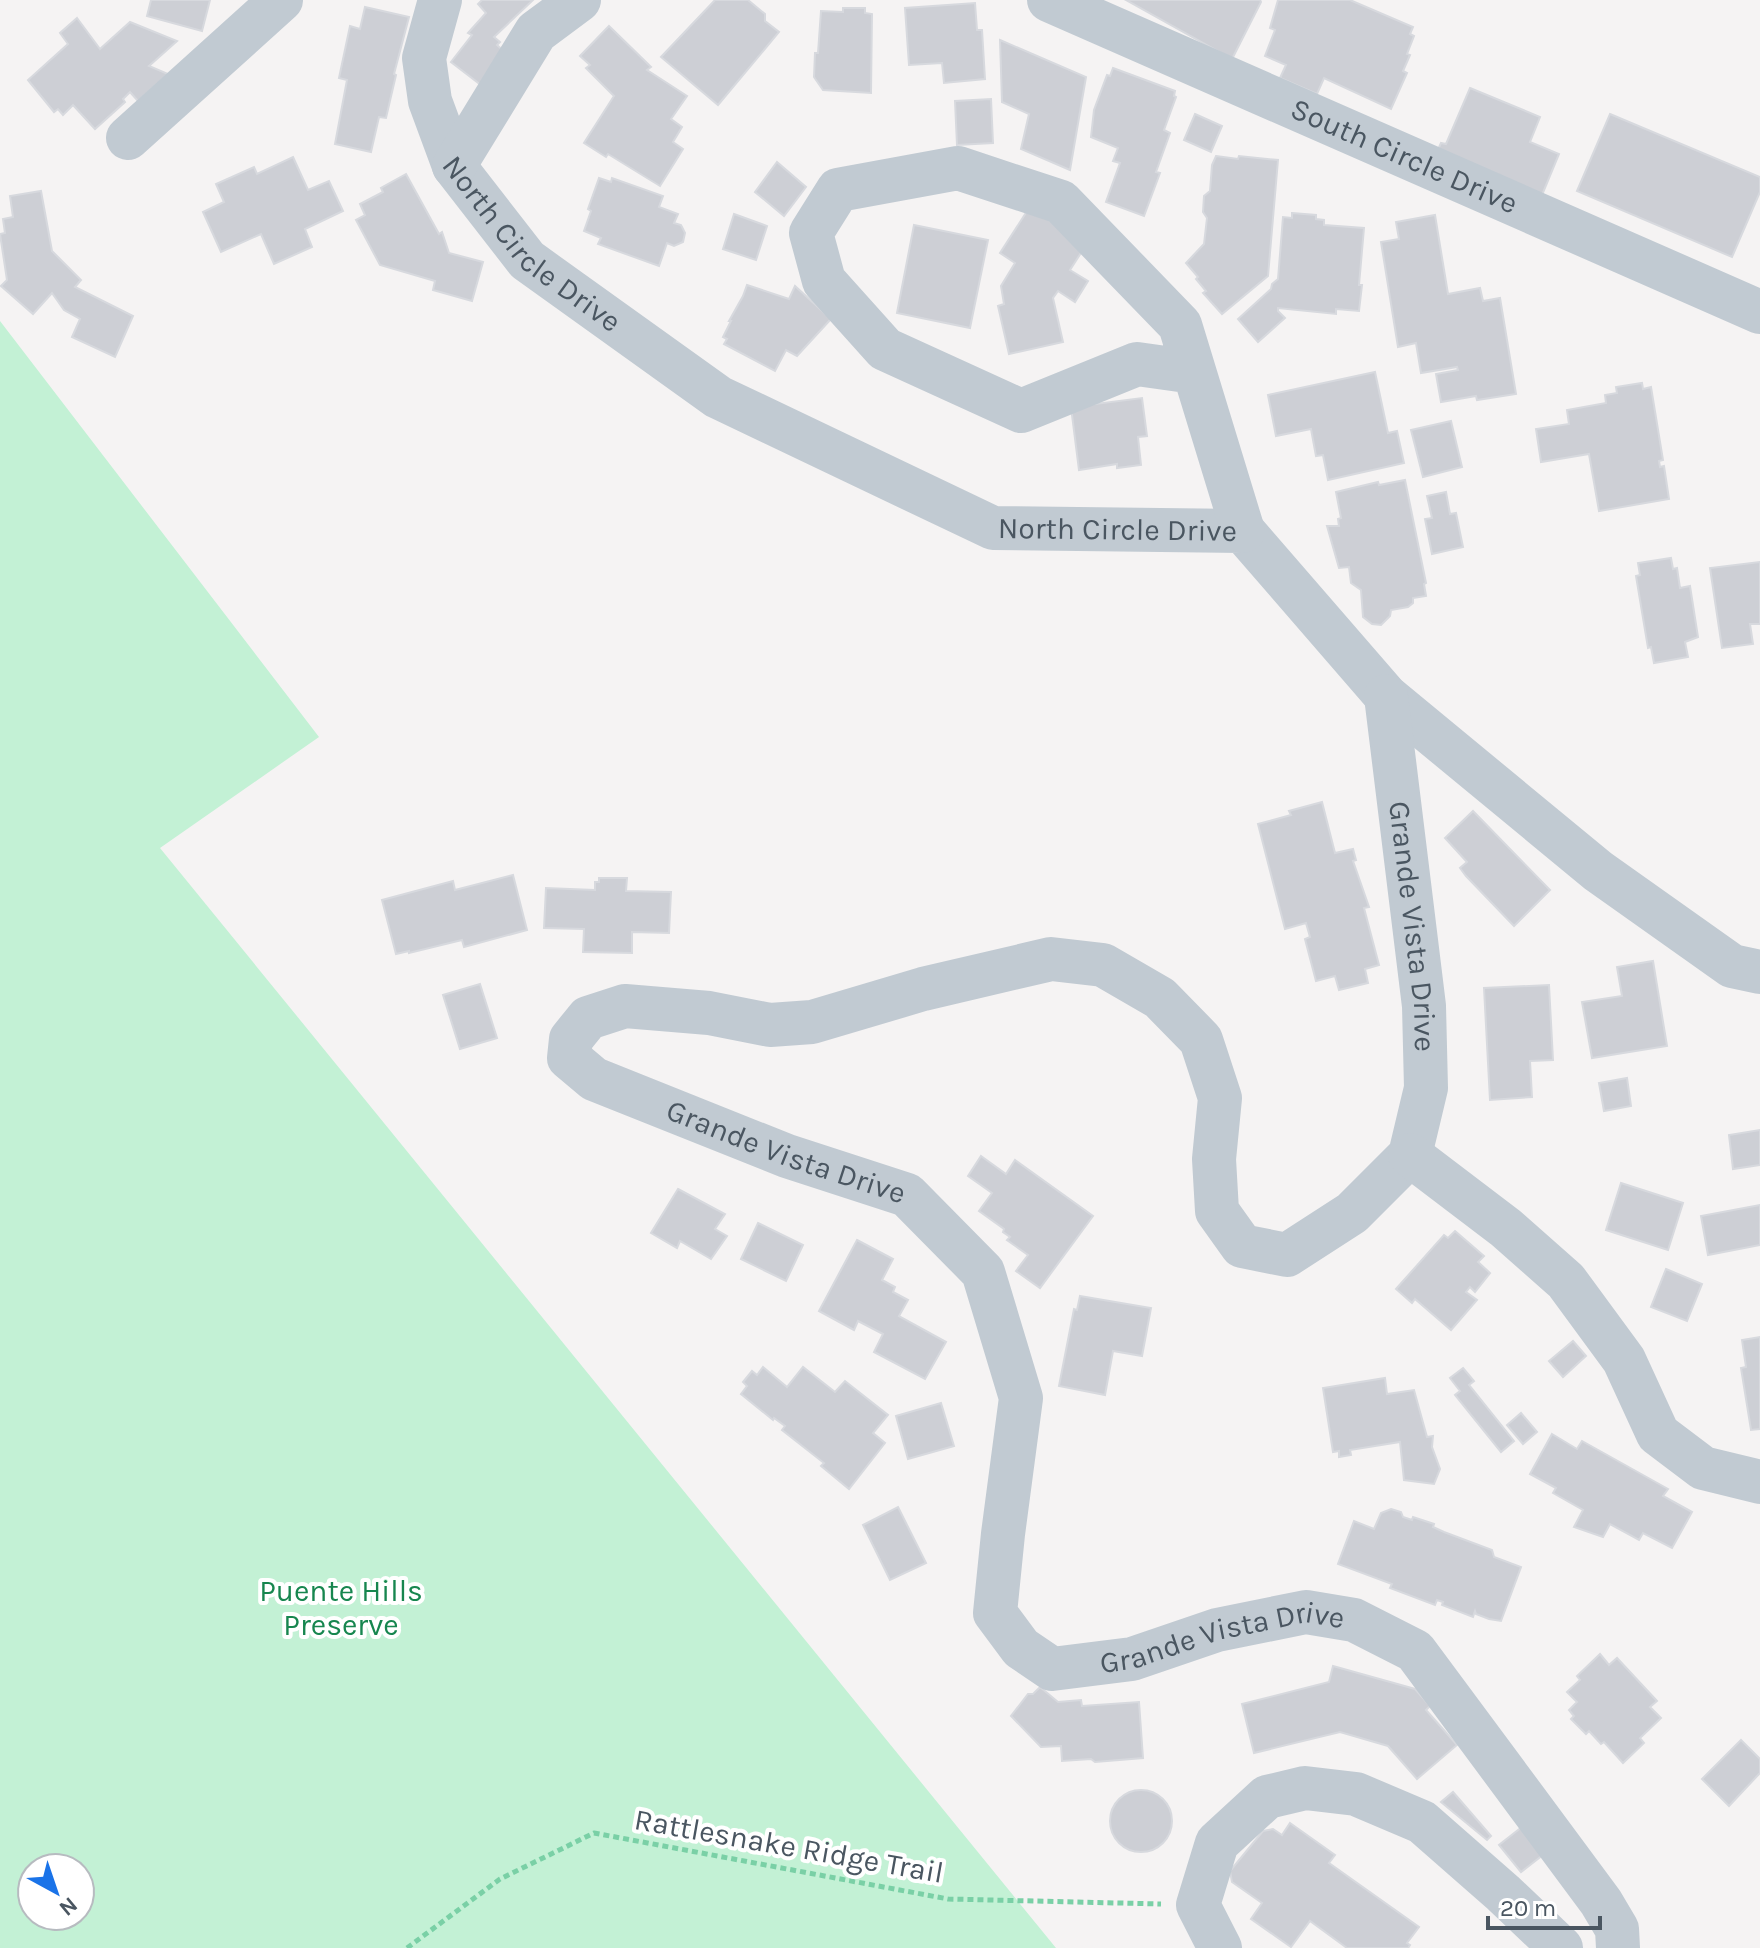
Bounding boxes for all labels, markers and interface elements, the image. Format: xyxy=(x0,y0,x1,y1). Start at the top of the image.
street label: South Circle Drive xyxy=(1285,90,1523,221)
street label: North Circle Drive xyxy=(435,148,628,340)
street label: North Circle Drive xyxy=(998,510,1237,549)
street label: Grande Vista Drive xyxy=(1381,799,1443,1052)
street label: Grande Vista Drive xyxy=(661,1092,910,1211)
park label: Puente Hills Preserve xyxy=(259,1573,423,1643)
street label: Grande Vista Drive xyxy=(1098,1594,1347,1681)
street label: Rattlesnake Ridge Trail xyxy=(632,1801,946,1891)
north arrow xyxy=(16,1852,96,1932)
scale bar xyxy=(1488,1880,1600,1930)
text: N xyxy=(54,1892,83,1922)
text: 20 m xyxy=(1500,1894,1556,1922)

